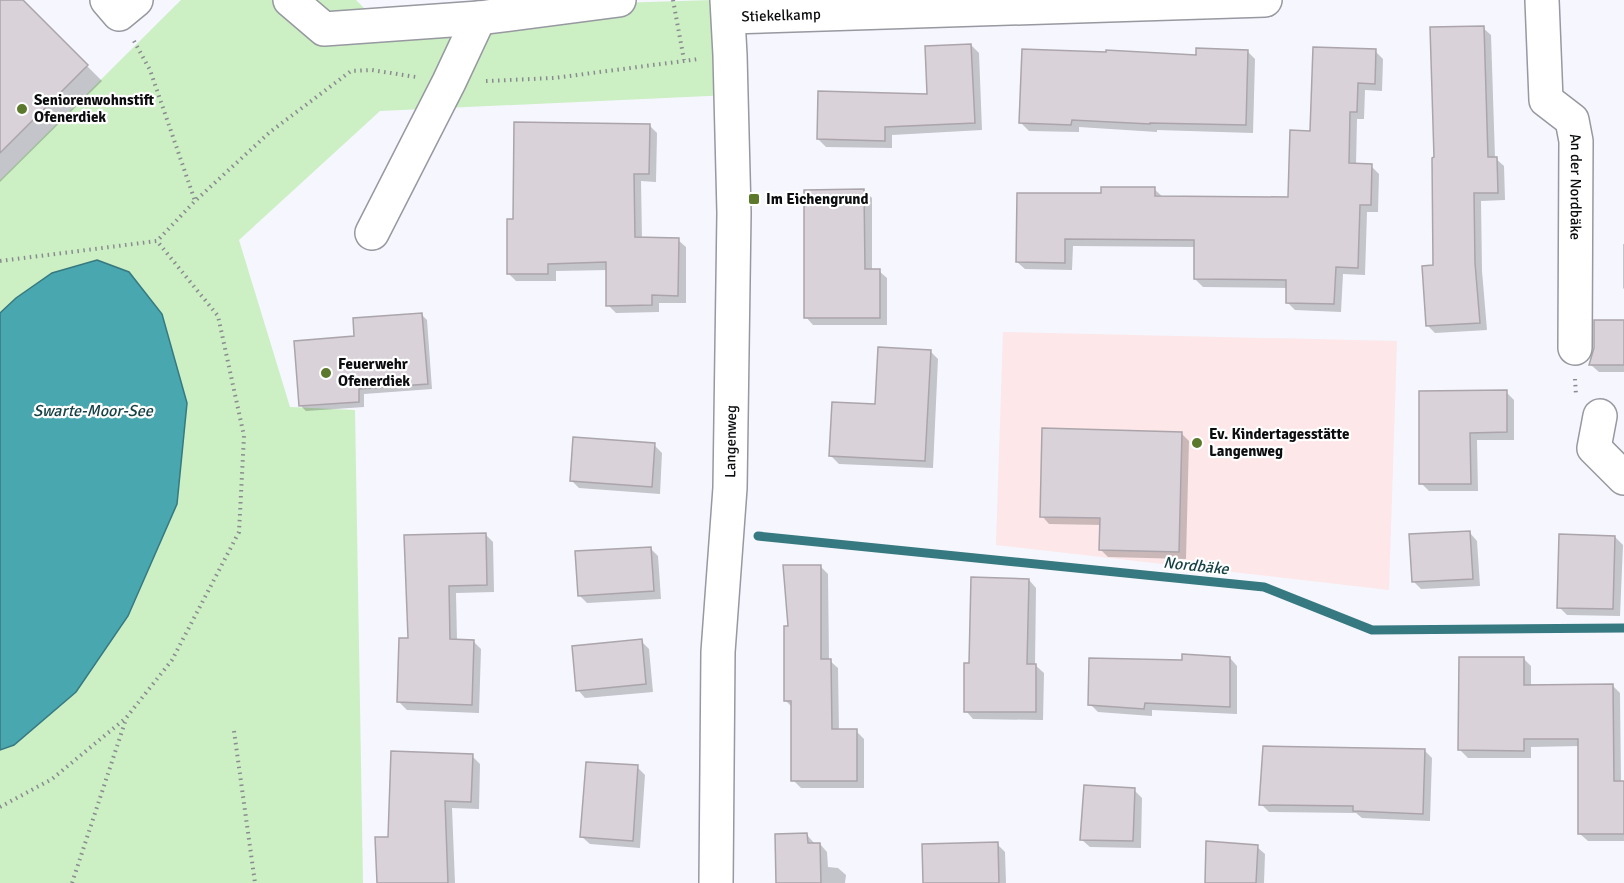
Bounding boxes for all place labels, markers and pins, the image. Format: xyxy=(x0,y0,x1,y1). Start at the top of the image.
place label: Seniorenwohnstift Ofenerdiek xyxy=(34,91,155,126)
marker: Seniorenwohnstift Ofenerdiek xyxy=(15,102,29,116)
place label: Im Eichengrund xyxy=(766,190,869,208)
marker: Im Eichengrund xyxy=(747,192,761,206)
place label: Feuerwehr Ofenerdiek xyxy=(338,355,410,390)
marker: Feuerwehr Ofenerdiek xyxy=(319,366,333,380)
place label: Ev. Kindertagesstätte Langenweg xyxy=(1209,425,1349,460)
marker: Ev. Kindertagesstätte Langenweg xyxy=(1190,436,1204,450)

